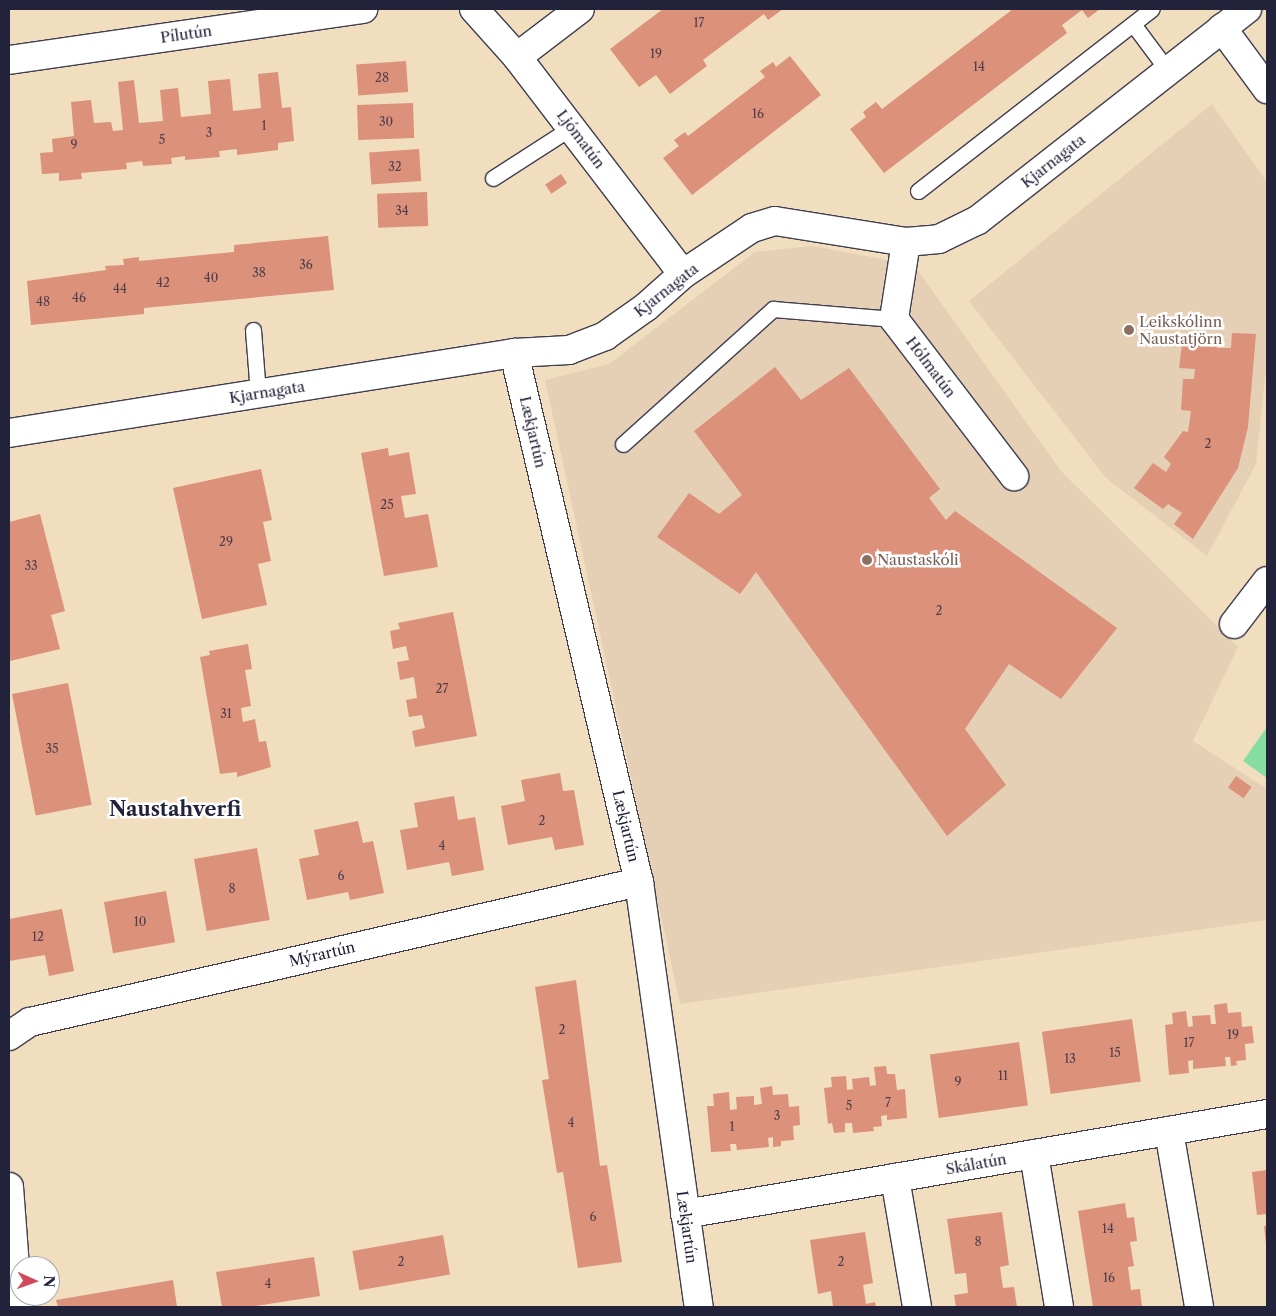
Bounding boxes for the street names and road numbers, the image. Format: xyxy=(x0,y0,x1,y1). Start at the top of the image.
street label: Pílutún xyxy=(159,21,213,47)
street label: Ljómatún xyxy=(553,106,609,172)
street label: Kjarnagata xyxy=(1017,130,1089,192)
street label: Kjarnagata xyxy=(630,259,702,321)
street label: Hólmatún xyxy=(902,333,960,401)
street label: Kjarnagata xyxy=(228,377,306,407)
street label: Lækjartún xyxy=(516,394,550,470)
street label: Lækjartún xyxy=(609,788,643,864)
street label: Mýrartún xyxy=(287,938,357,970)
street label: Skálatún xyxy=(944,1150,1008,1178)
street label: Lækjartún xyxy=(673,1189,701,1265)

